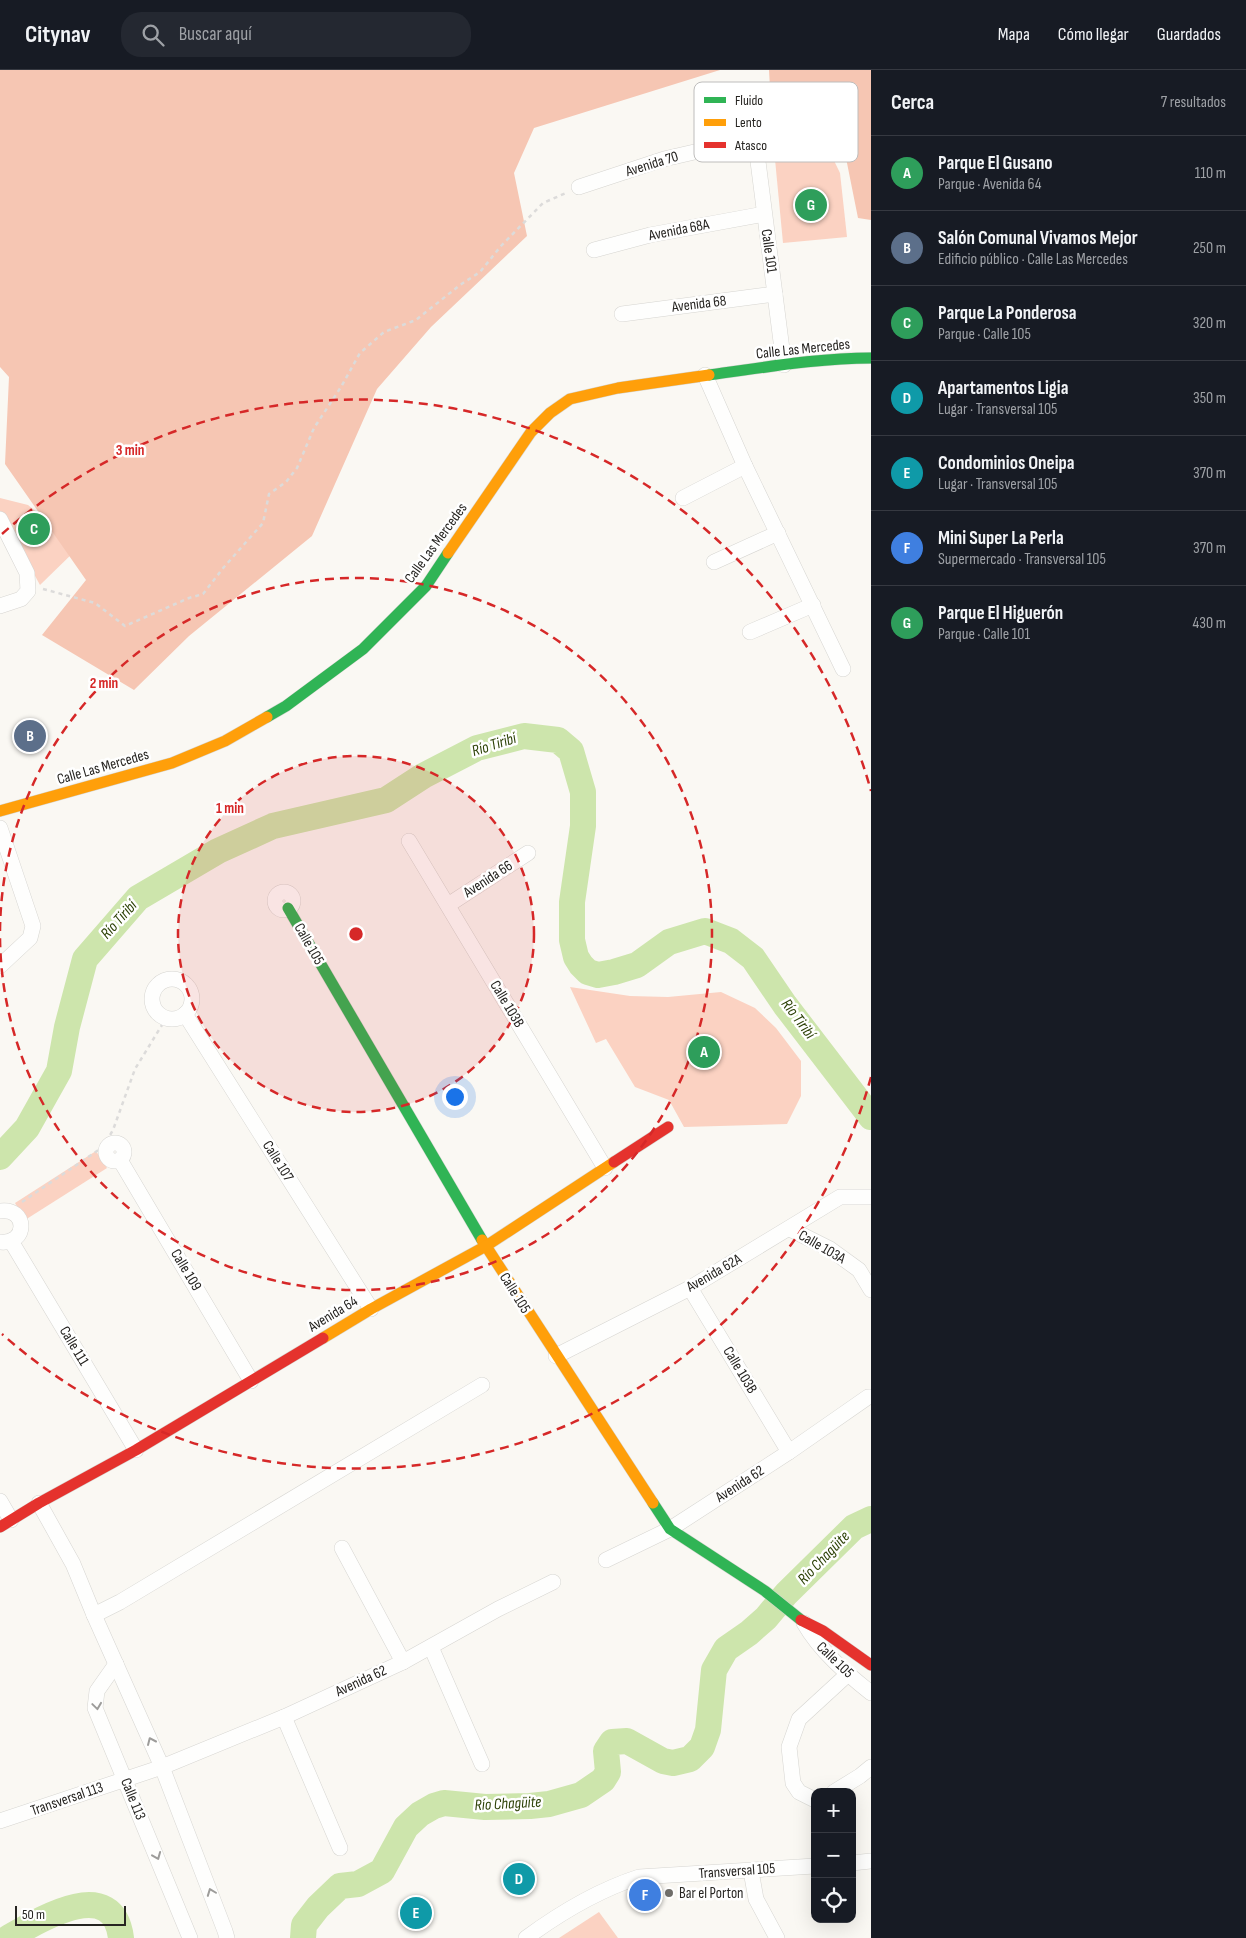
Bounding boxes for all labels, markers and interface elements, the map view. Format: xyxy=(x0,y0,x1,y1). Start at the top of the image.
search box xyxy=(121,12,471,57)
text: Citynav xyxy=(25,20,91,49)
icon: search xyxy=(139,21,167,49)
text: Buscar aquí xyxy=(179,23,252,46)
text: Mapa xyxy=(998,24,1030,45)
text: Cómo llegar xyxy=(1058,24,1129,45)
text: Guardados xyxy=(1157,24,1221,45)
legend xyxy=(694,82,858,162)
text: Cerca xyxy=(891,90,934,115)
text: Fluido xyxy=(735,92,763,109)
text: 7 resultados xyxy=(1161,93,1226,112)
text: Lento xyxy=(735,114,762,131)
text: Atasco xyxy=(734,137,767,154)
street label: Avenida 70 xyxy=(622,147,681,181)
text: Parque El Gusano xyxy=(938,152,1053,175)
text: A xyxy=(903,164,911,183)
text: 110 m xyxy=(1195,164,1226,183)
text: Parque · Avenida 64 xyxy=(938,175,1041,194)
pin: G xyxy=(795,186,827,224)
street label: Avenida 68A xyxy=(646,215,711,245)
text: Salón Comunal Vivamos Mejor xyxy=(938,227,1138,250)
street label: Calle 101 xyxy=(757,228,782,275)
text: B xyxy=(903,239,911,258)
text: 250 m xyxy=(1193,239,1226,258)
text: Edificio público · Calle Las Mercedes xyxy=(938,250,1128,269)
street label: Avenida 68 xyxy=(670,291,727,317)
text: Parque La Ponderosa xyxy=(938,302,1077,325)
text: C xyxy=(903,314,911,333)
text: 320 m xyxy=(1193,314,1226,333)
text: Parque · Calle 105 xyxy=(938,325,1031,344)
street label: Calle Las Mercedes xyxy=(755,335,851,363)
text: Apartamentos Ligia xyxy=(938,377,1068,400)
text: D xyxy=(903,389,911,408)
text: 350 m xyxy=(1193,389,1226,408)
text: Lugar · Transversal 105 xyxy=(938,400,1058,419)
text: 3 min xyxy=(116,441,144,460)
text: Condominios Oneipa xyxy=(938,452,1075,475)
text: E xyxy=(904,464,910,483)
text: 370 m xyxy=(1193,464,1226,483)
text: Lugar · Transversal 105 xyxy=(938,475,1058,494)
street label: Calle Las Mercedes xyxy=(401,499,471,587)
pin: C xyxy=(18,510,50,548)
text: Mini Super La Perla xyxy=(938,527,1064,550)
text: F xyxy=(904,539,910,558)
text: 370 m xyxy=(1193,539,1226,558)
text: Supermercado · Transversal 105 xyxy=(938,550,1106,569)
text: Parque El Higuerón xyxy=(938,602,1063,625)
text: G xyxy=(903,614,911,633)
text: 430 m xyxy=(1193,614,1226,633)
text: Parque · Calle 101 xyxy=(938,625,1030,644)
text: 2 min xyxy=(90,674,118,693)
pin: B xyxy=(14,717,46,755)
water label: Río Tiribí xyxy=(470,728,520,761)
street label: Calle Las Mercedes xyxy=(55,745,151,789)
text: 1 min xyxy=(216,799,244,818)
street label: Avenida 66 xyxy=(459,856,516,902)
water label: Río Tiribí xyxy=(97,895,143,943)
street label: Calle 105 xyxy=(290,920,328,968)
centre of rings xyxy=(347,925,365,943)
street label: Calle 103B xyxy=(486,977,529,1031)
water label: Río Tiribí xyxy=(777,995,820,1044)
pin: A xyxy=(688,1033,720,1071)
your location xyxy=(442,1084,468,1110)
street label: Calle 107 xyxy=(258,1137,298,1185)
street label: Calle 103A xyxy=(795,1226,850,1268)
street label: Calle 109 xyxy=(166,1246,206,1294)
street label: Avenida 62A xyxy=(682,1249,746,1297)
street label: Calle 105 xyxy=(495,1269,535,1317)
street label: Avenida 64 xyxy=(304,1292,361,1337)
street label: Calle 111 xyxy=(55,1323,93,1370)
street label: Calle 103B xyxy=(719,1343,762,1397)
street label: Avenida 62 xyxy=(711,1461,768,1507)
water label: Río Chagüite xyxy=(794,1527,854,1589)
street label: Calle 105 xyxy=(812,1638,858,1682)
street label: Avenida 62 xyxy=(331,1661,390,1702)
one-way arrow xyxy=(91,1702,101,1710)
one-way arrow xyxy=(146,1737,157,1746)
street label: Calle 113 xyxy=(116,1775,150,1823)
street label: Transversal 113 xyxy=(28,1778,106,1820)
map controls xyxy=(811,1788,856,1923)
button: + xyxy=(811,1788,856,1833)
water label: Río Chagüite xyxy=(474,1793,542,1815)
button: − xyxy=(811,1833,856,1878)
one-way arrow xyxy=(151,1852,161,1860)
street label: Transversal 105 xyxy=(698,1859,776,1883)
pin: D xyxy=(503,1860,535,1898)
pin: F xyxy=(629,1876,661,1914)
button: locate xyxy=(811,1878,856,1923)
place label: Bar el Porton xyxy=(679,1884,744,1903)
marker: Bar el Porton xyxy=(663,1887,675,1899)
one-way arrow xyxy=(206,1888,217,1897)
pin: E xyxy=(400,1894,432,1932)
scale bar xyxy=(15,1903,126,1926)
text: 50 m xyxy=(22,1906,45,1923)

